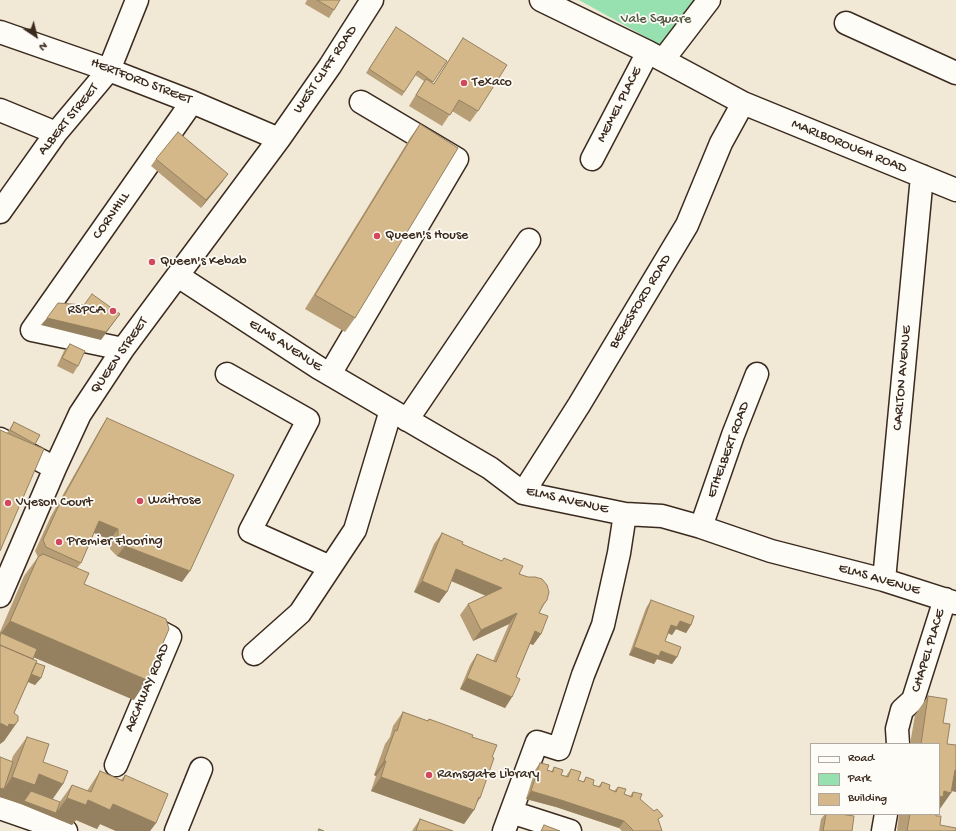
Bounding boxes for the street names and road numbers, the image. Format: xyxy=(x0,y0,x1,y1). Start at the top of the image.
street label: WEST CLIFF ROAD xyxy=(290,23,362,117)
street label: HERTFORD STREET xyxy=(88,55,194,109)
street label: MEMEL PLACE xyxy=(594,64,646,146)
street label: ALBERT STREET xyxy=(35,81,103,159)
street label: MARLBOROUGH ROAD xyxy=(789,116,909,178)
street label: CORNHILL xyxy=(90,189,134,243)
street label: BERESFORD ROAD xyxy=(606,252,676,352)
street label: QUEEN STREET xyxy=(87,315,153,397)
street label: ELMS AVENUE xyxy=(245,316,325,376)
street label: CARLTON AVENUE xyxy=(890,325,916,431)
street label: ETHELBERT ROAD xyxy=(704,400,754,500)
street label: ELMS AVENUE xyxy=(524,483,610,519)
street label: ELMS AVENUE xyxy=(836,560,922,600)
street label: CHAPEL PLACE xyxy=(908,607,950,695)
street label: ARCHWAY ROAD xyxy=(122,641,174,735)

